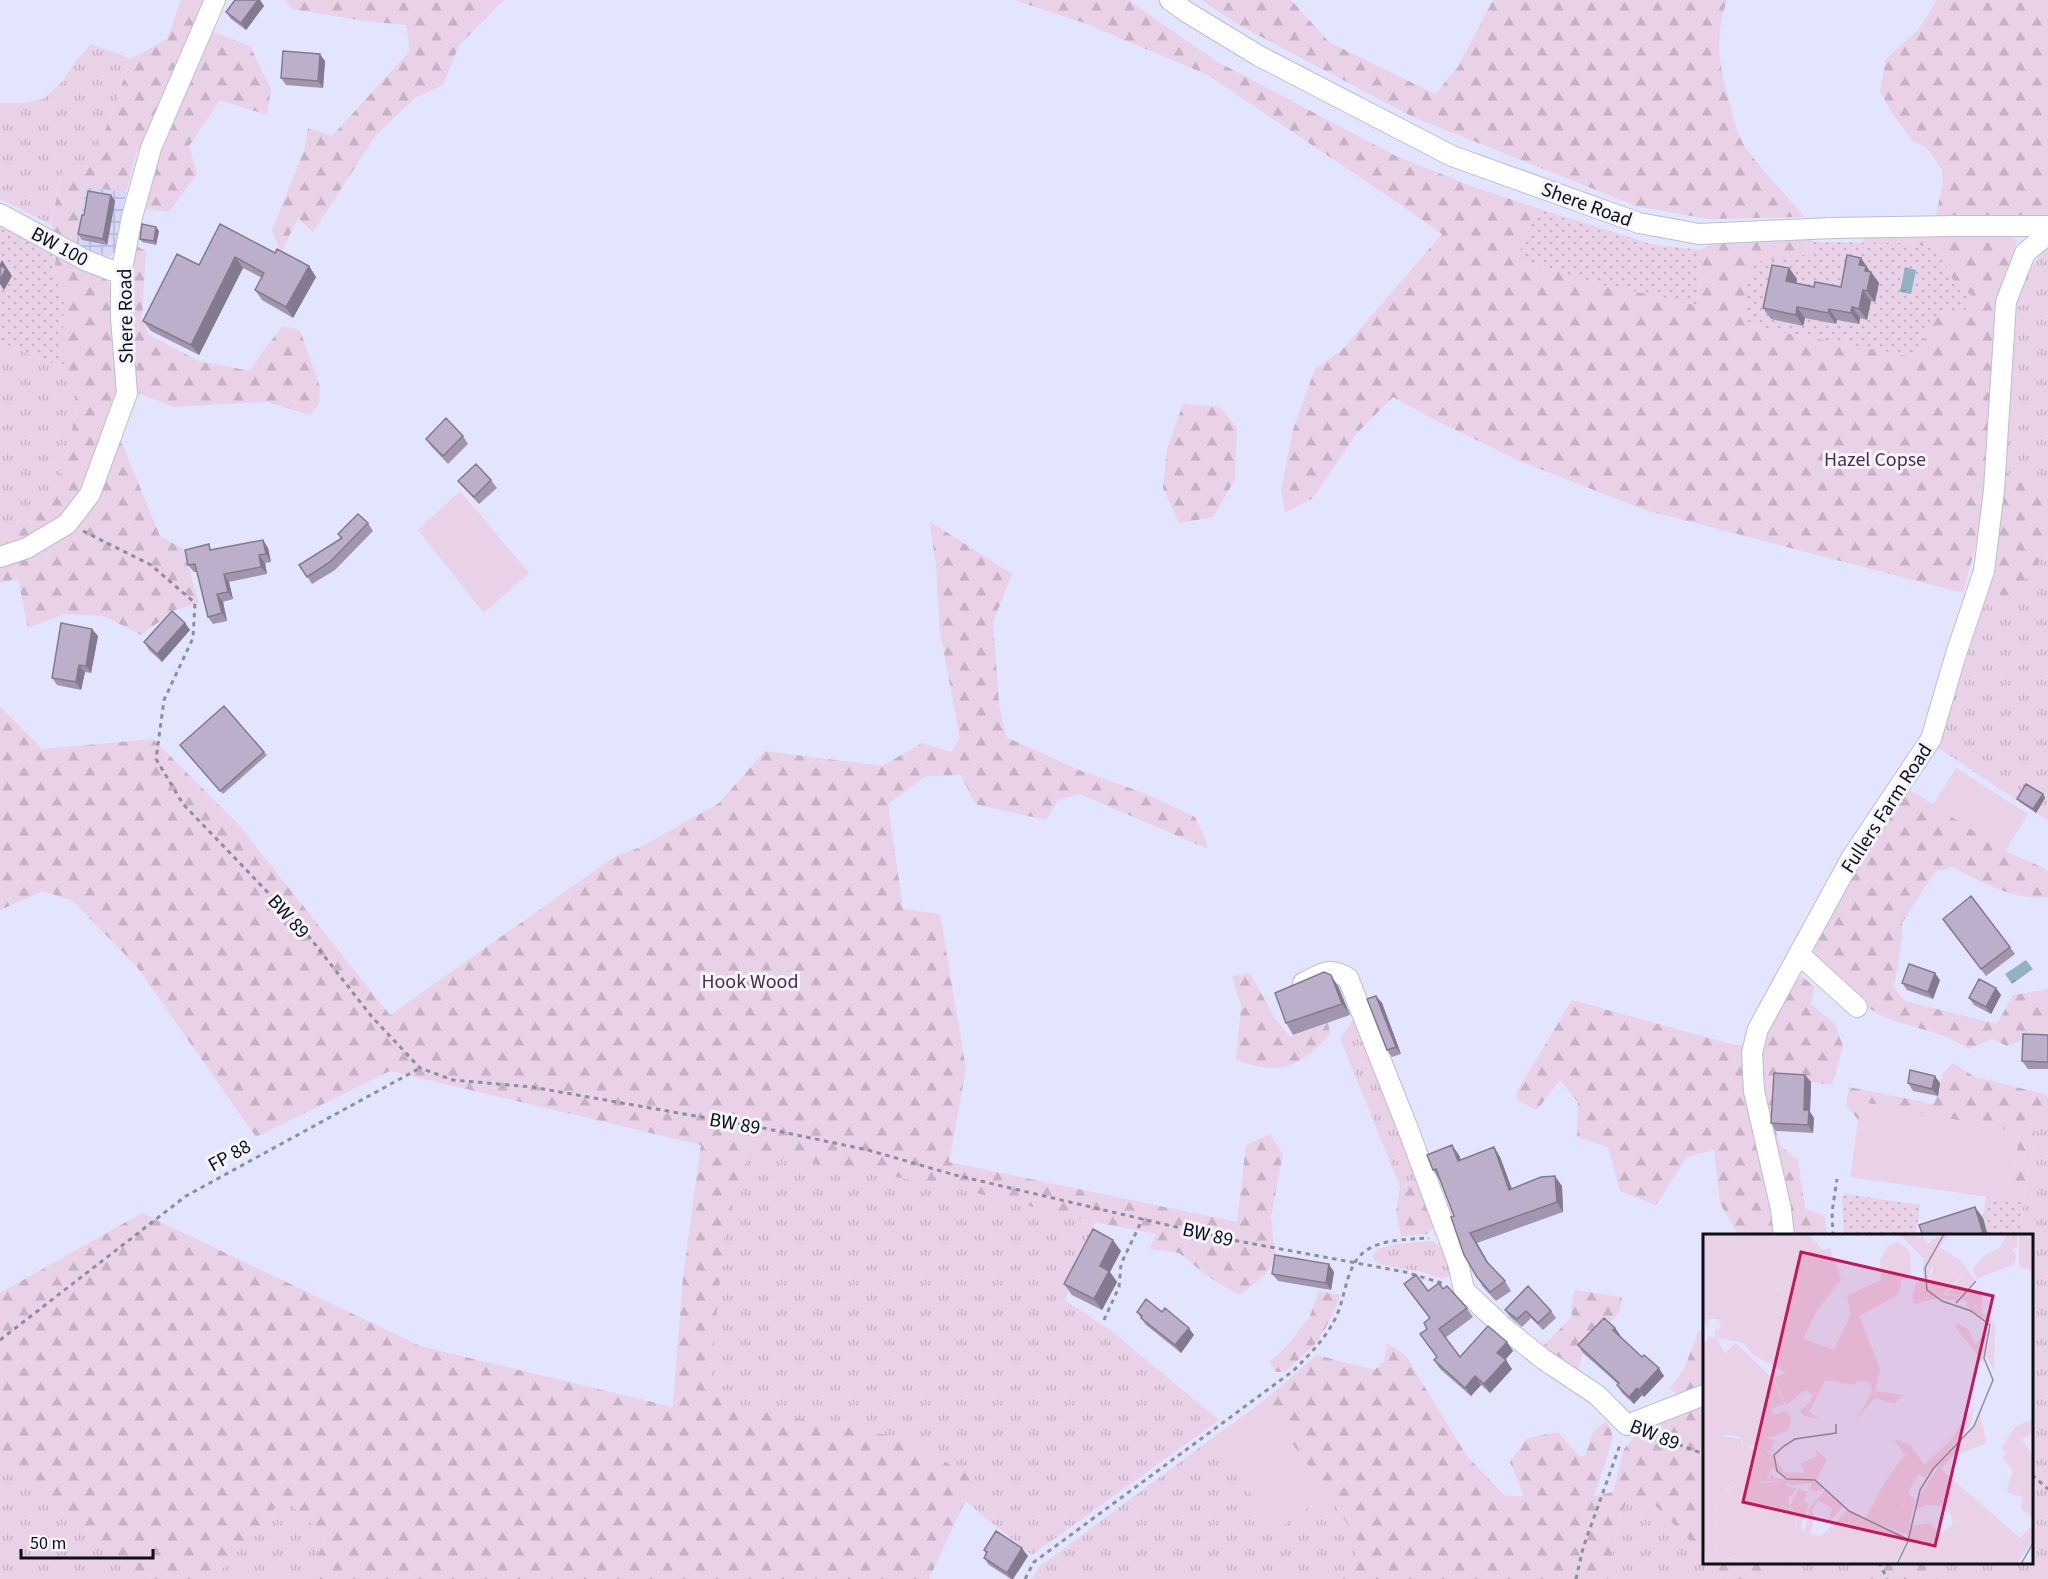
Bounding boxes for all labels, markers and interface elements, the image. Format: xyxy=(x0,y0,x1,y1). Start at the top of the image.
street label: Shere Road xyxy=(1537,176,1636,234)
street label: BW 100 xyxy=(26,220,93,274)
street label: Shere Road xyxy=(111,268,141,364)
park label: Hazel Copse xyxy=(1824,446,1926,474)
street label: Fullers Farm Road xyxy=(1834,738,1939,879)
street label: BW 89 xyxy=(261,888,316,945)
park label: Hook Wood xyxy=(701,968,799,996)
street label: BW 89 xyxy=(707,1106,763,1142)
street label: FP 88 xyxy=(203,1133,256,1179)
street label: BW 89 xyxy=(1180,1216,1236,1254)
inset map xyxy=(1703,1234,2033,1564)
street label: BW 89 xyxy=(1626,1412,1684,1458)
scale bar xyxy=(21,1522,153,1560)
text: 50 m xyxy=(30,1531,66,1556)

